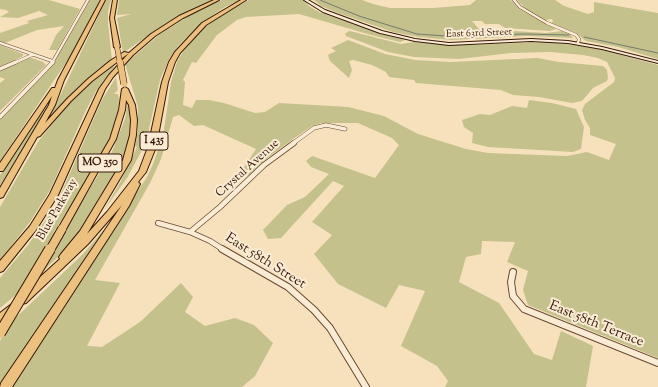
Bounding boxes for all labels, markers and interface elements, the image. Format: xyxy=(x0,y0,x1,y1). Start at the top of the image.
street label: East 63rd Street xyxy=(446,27,512,41)
road number: I 435 xyxy=(140,132,168,150)
street label: Crystal Avenue xyxy=(213,137,283,201)
road number: MO 350 xyxy=(78,154,122,172)
street label: Blue Parkway xyxy=(35,177,81,243)
street label: East 58th Street xyxy=(221,230,309,294)
street label: East 58th Terrace xyxy=(546,298,646,352)

